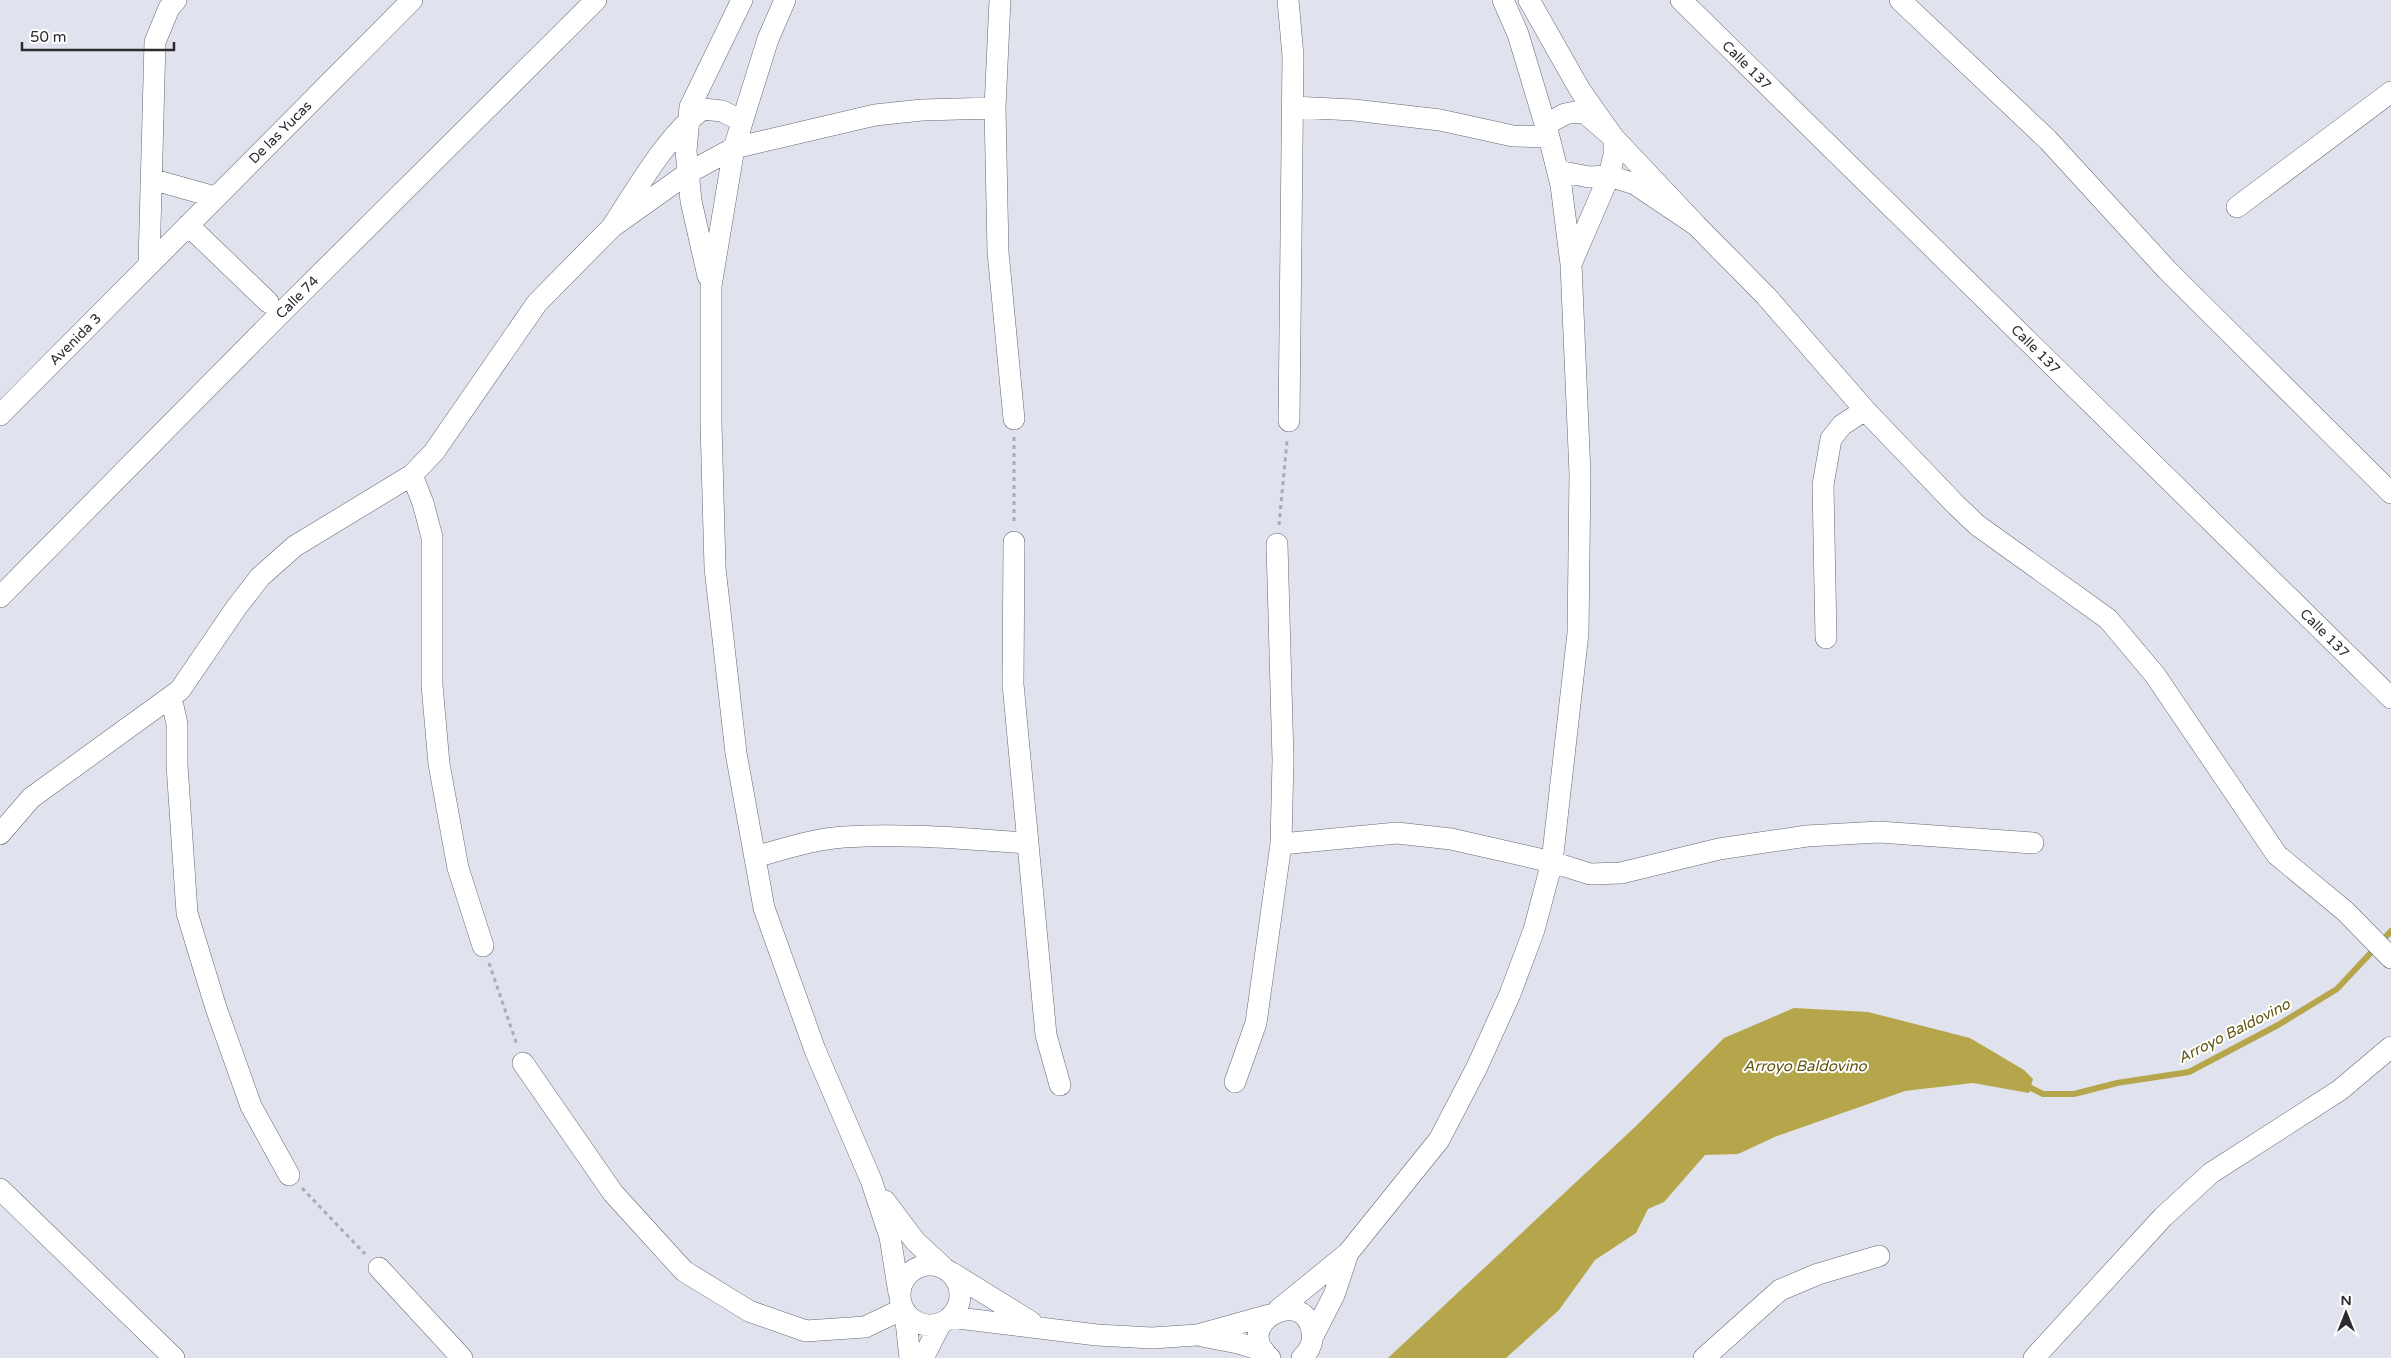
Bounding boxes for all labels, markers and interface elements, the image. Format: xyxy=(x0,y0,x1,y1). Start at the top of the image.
scale bar xyxy=(22,20,175,52)
text: 50 m xyxy=(30,28,67,46)
street label: Calle 137 xyxy=(1719,37,1775,93)
street label: De las Yucas xyxy=(245,97,316,167)
street label: Calle 74 xyxy=(272,272,323,322)
street label: Avenida 3 xyxy=(46,310,105,369)
street label: Calle 137 xyxy=(2008,321,2064,377)
street label: Calle 137 xyxy=(2297,605,2353,661)
water label: Arroyo Baldovino xyxy=(2175,995,2294,1067)
water label: Arroyo Baldovino xyxy=(1743,1057,1868,1075)
north arrow xyxy=(2321,1288,2371,1338)
text: N xyxy=(2340,1292,2352,1309)

